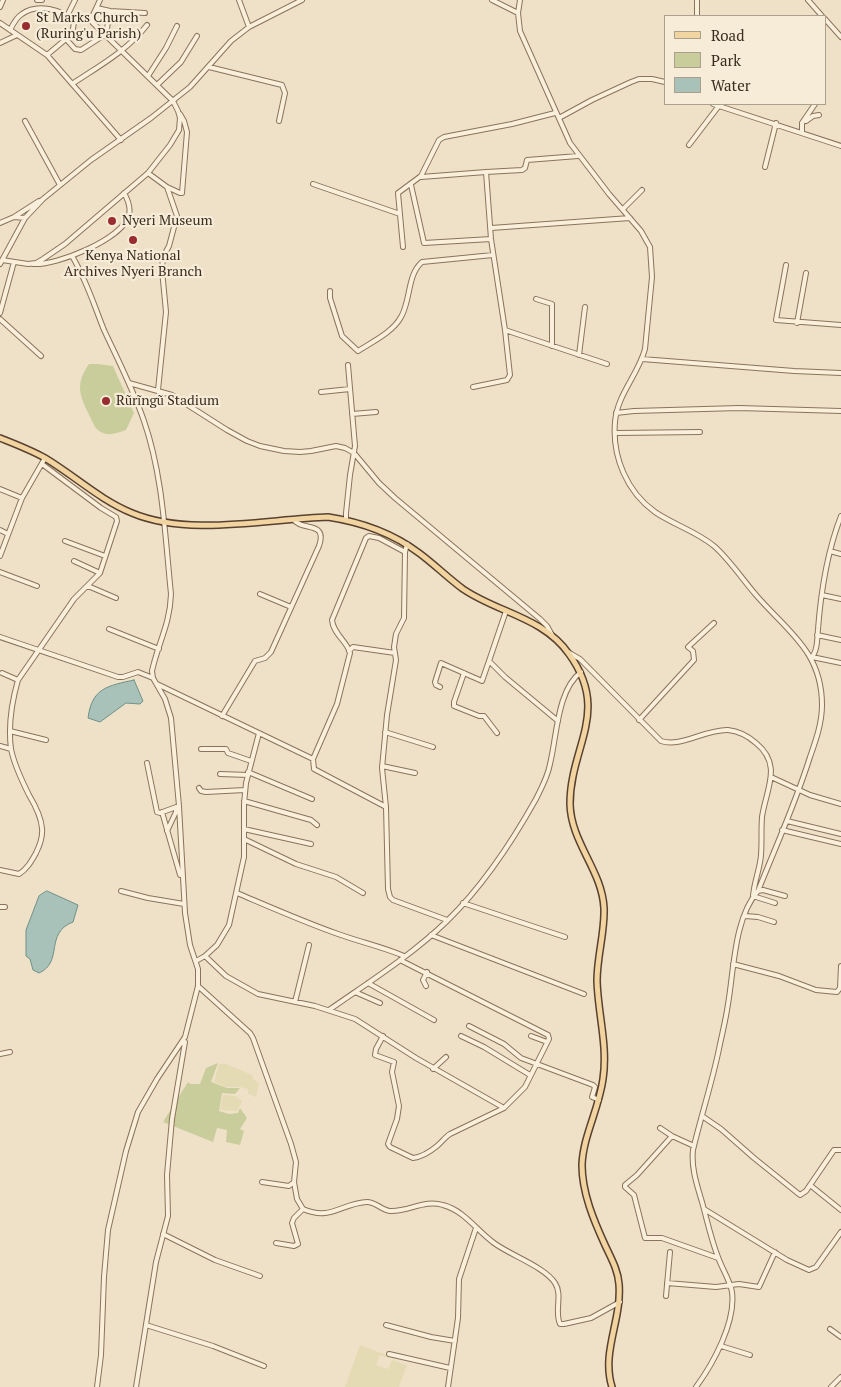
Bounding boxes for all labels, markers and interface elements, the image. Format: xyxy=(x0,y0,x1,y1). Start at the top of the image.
place label: St Marks Church (Ruring'u Parish) xyxy=(36,10,141,42)
legend xyxy=(664,15,826,105)
marker: St Marks Church (Ruring'u Parish) xyxy=(20,20,32,32)
text: Road xyxy=(711,25,744,45)
text: Park xyxy=(711,50,741,70)
text: Water xyxy=(711,75,750,95)
place label: Nyeri Museum xyxy=(122,213,212,229)
marker: Nyeri Museum xyxy=(106,215,118,227)
marker: Kenya National Archives Nyeri Branch xyxy=(127,234,139,246)
place label: Kenya National Archives Nyeri Branch xyxy=(64,248,202,280)
place label: Rũrĩngũ Stadium xyxy=(116,393,222,409)
marker: Rũrĩngũ Stadium xyxy=(100,395,112,407)

